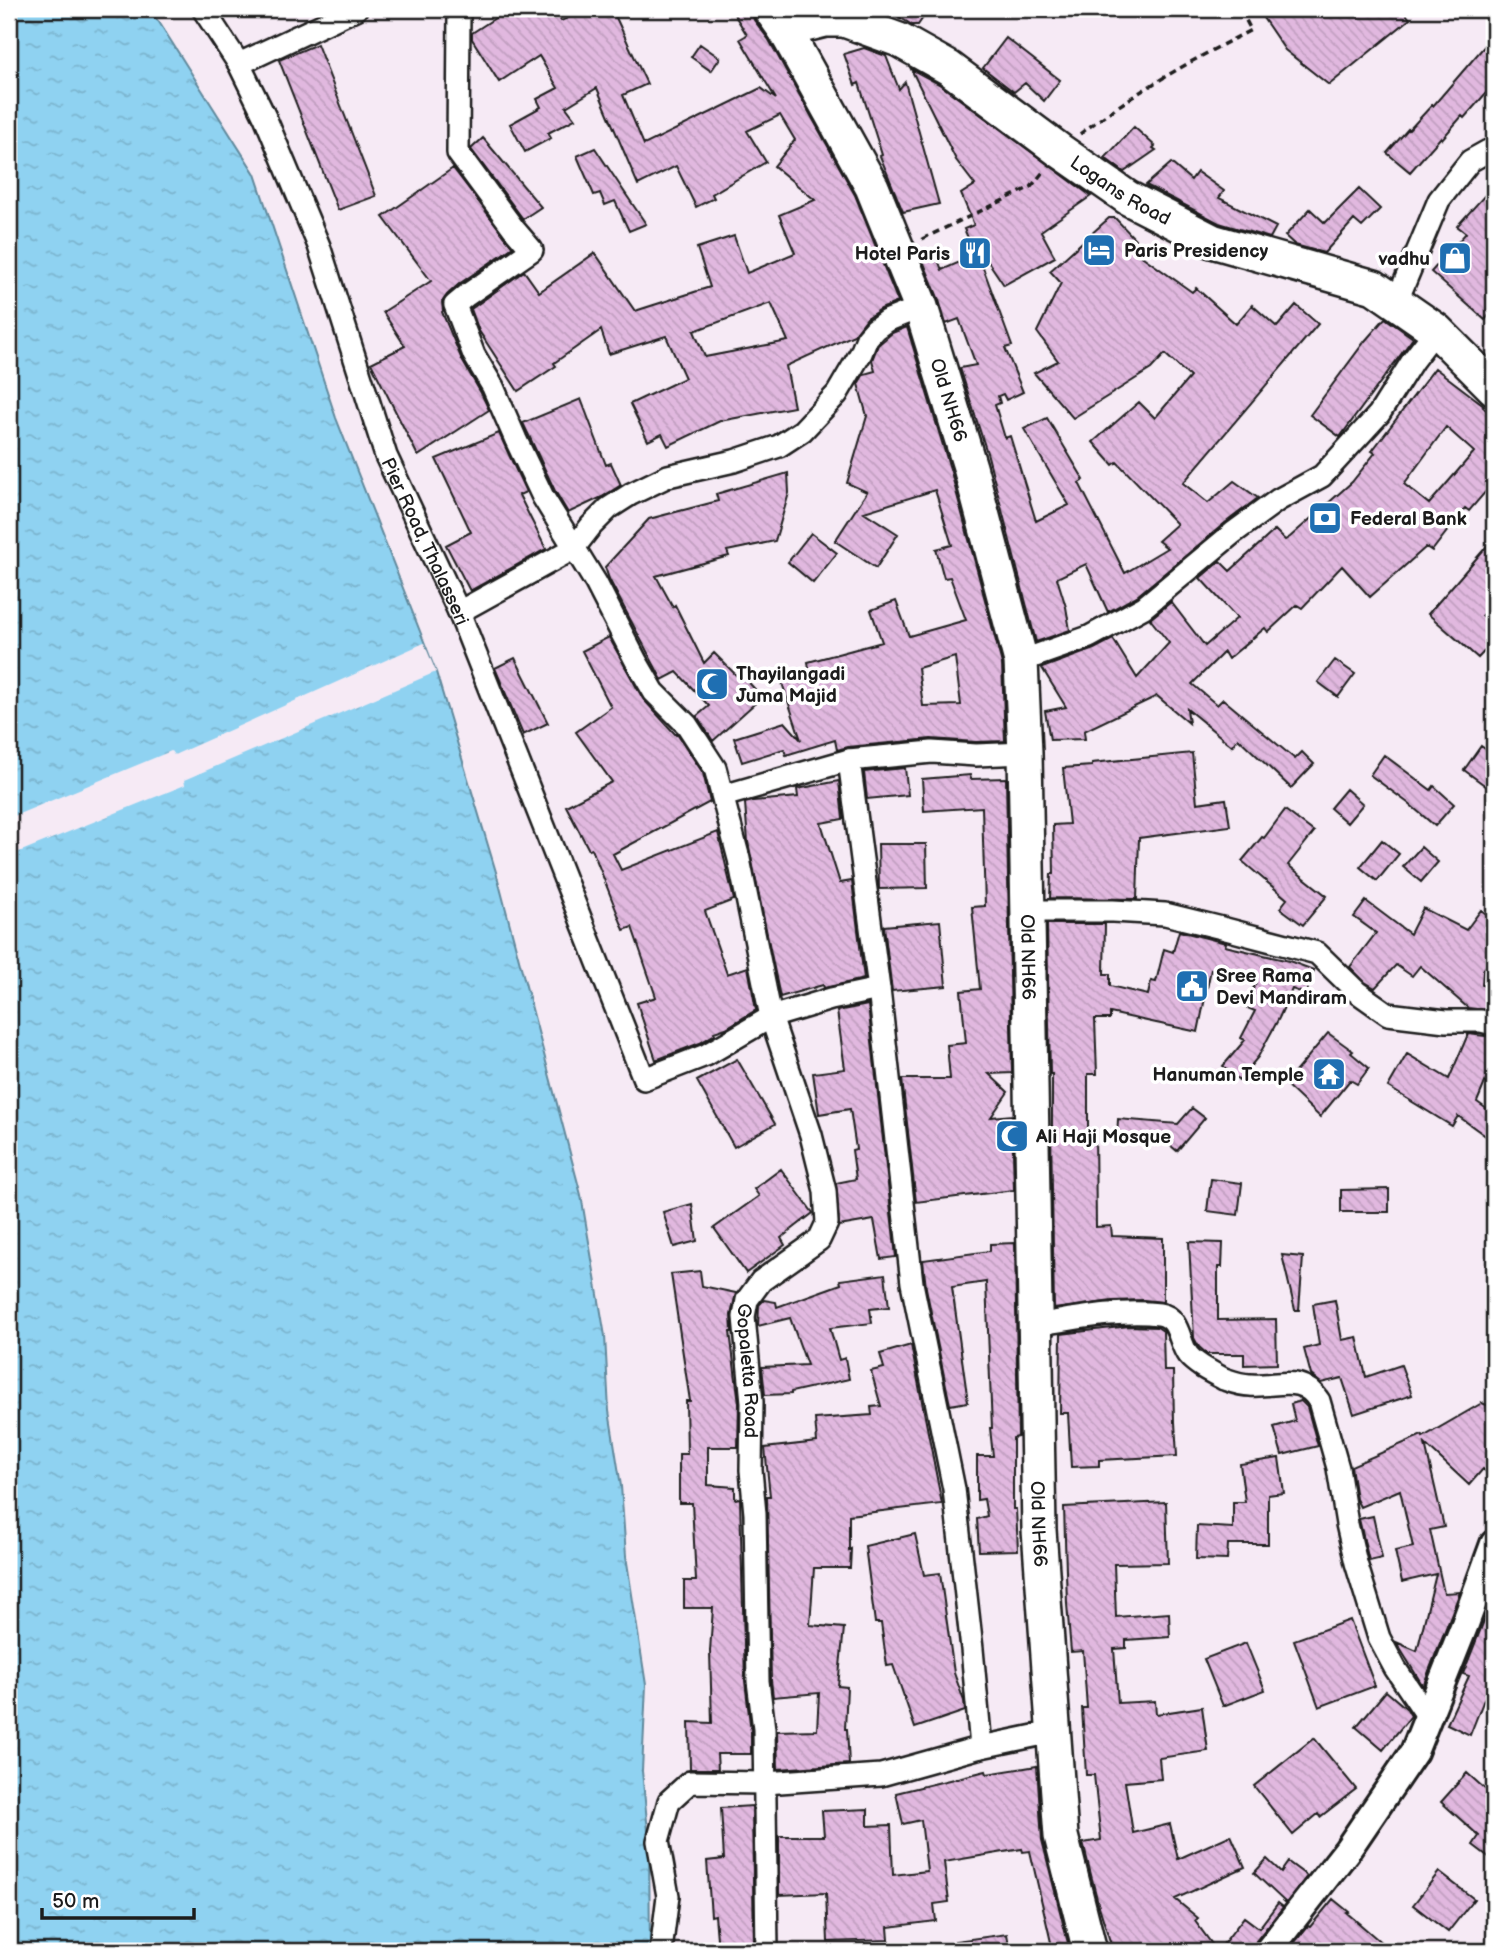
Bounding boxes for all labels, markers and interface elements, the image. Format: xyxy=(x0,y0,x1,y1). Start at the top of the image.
street label: Logans Road xyxy=(1065,151,1174,231)
hotel icon: Paris Presidency xyxy=(1080,231,1118,269)
restaurant icon: Hotel Paris xyxy=(956,234,994,272)
shop icon: vadhu xyxy=(1436,239,1474,277)
place label: Paris Presidency xyxy=(1124,240,1269,263)
place label: Hotel Paris xyxy=(855,243,950,266)
place label: vadhu xyxy=(1377,248,1430,271)
street label: Old NH66 xyxy=(924,356,972,445)
street label: Pier Road, Thalasseri xyxy=(375,454,473,629)
bank icon: Federal Bank xyxy=(1306,499,1344,537)
place label: Federal Bank xyxy=(1350,508,1467,531)
place label: Thayilangadi Juma Majid xyxy=(736,663,845,708)
mosque icon: Thayilangadi Juma Majid xyxy=(693,665,731,703)
street label: Old NH66 xyxy=(1015,914,1039,1000)
place label: Sree Rama Devi Mandiram xyxy=(1216,965,1347,1010)
public building icon: Sree Rama Devi Mandiram xyxy=(1173,967,1211,1005)
temple icon: Hanuman Temple xyxy=(1310,1055,1348,1093)
place label: Hanuman Temple xyxy=(1153,1064,1304,1087)
mosque icon: Ali Haji Mosque xyxy=(993,1117,1031,1155)
place label: Ali Haji Mosque xyxy=(1035,1126,1171,1149)
street label: Gopaletta Road xyxy=(731,1301,762,1438)
street label: Old NH66 xyxy=(1025,1481,1052,1568)
scale bar xyxy=(42,1876,194,1920)
text: 50 m xyxy=(52,1889,99,1914)

